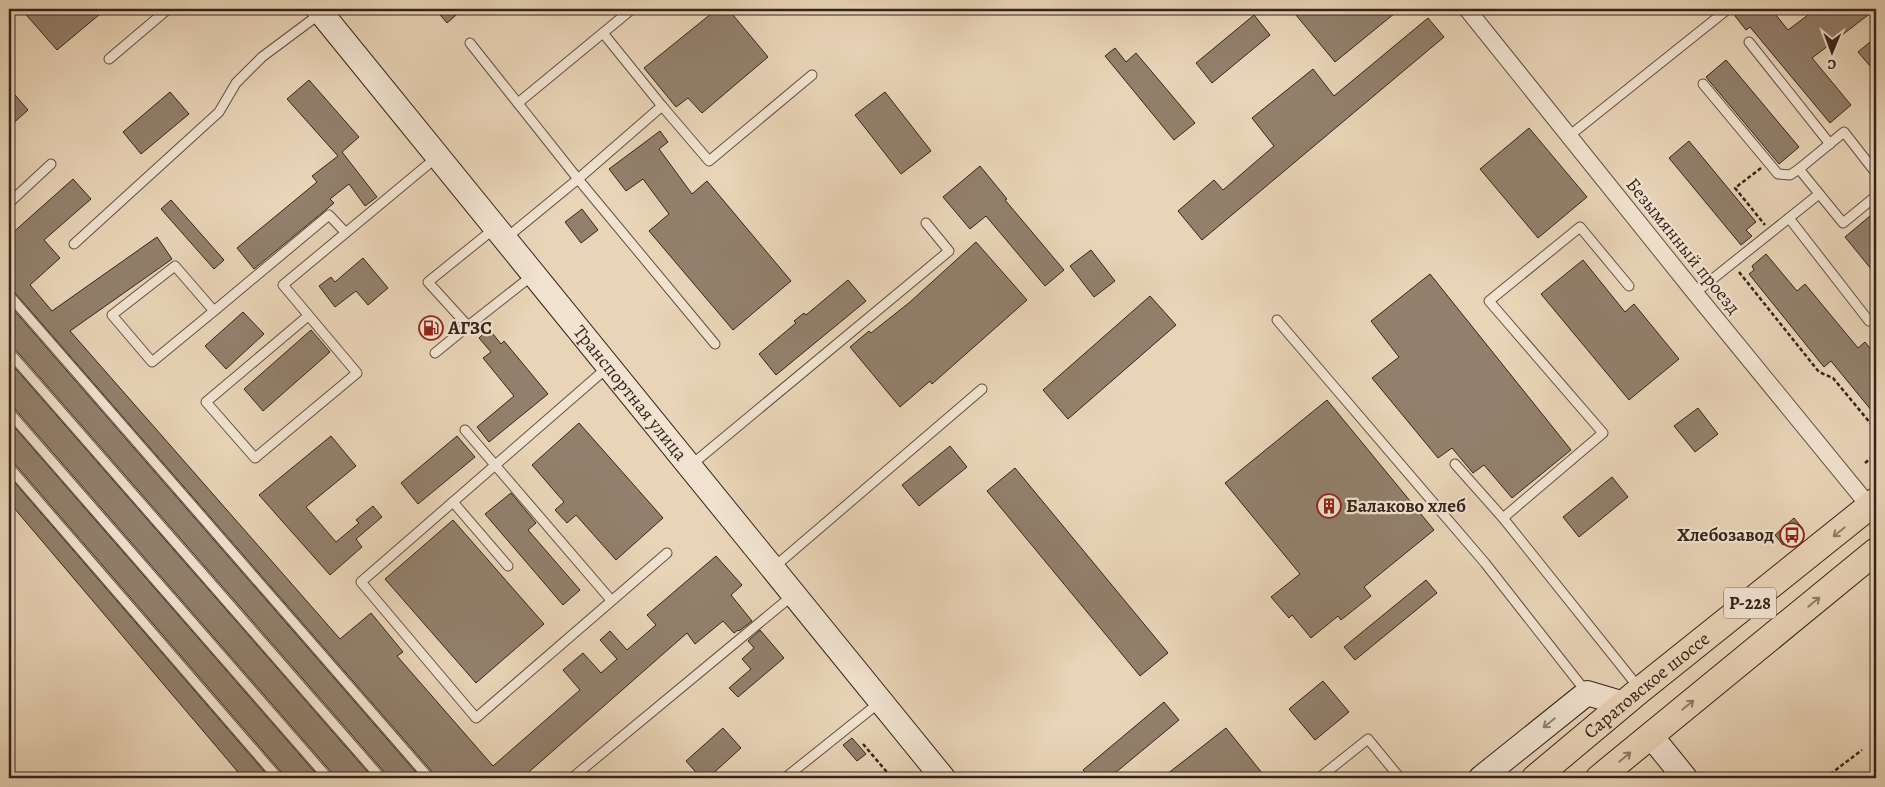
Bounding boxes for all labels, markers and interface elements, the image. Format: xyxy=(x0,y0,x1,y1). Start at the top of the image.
north arrow xyxy=(1808,28,1858,78)
text: С xyxy=(1827,55,1836,74)
street label: Безымянный проезд xyxy=(1620,172,1746,320)
fuel station icon: АГЗС xyxy=(418,315,444,341)
place label: АГЗС xyxy=(447,315,492,341)
street label: Транспортная улица xyxy=(567,320,693,467)
building icon: Балаково хлеб xyxy=(1316,493,1342,519)
place label: Балаково хлеб xyxy=(1346,493,1466,519)
place label: Хлебозавод xyxy=(1677,522,1774,548)
bus stop icon: Хлебозавод xyxy=(1779,522,1805,548)
one-way arrow xyxy=(1832,527,1845,538)
road number: Р-228 xyxy=(1724,588,1776,618)
one-way arrow xyxy=(1807,596,1820,607)
street label: Саратовское шоссе xyxy=(1578,626,1715,745)
one-way arrow xyxy=(1682,699,1695,710)
one-way arrow xyxy=(1543,718,1556,729)
one-way arrow xyxy=(1618,751,1631,763)

